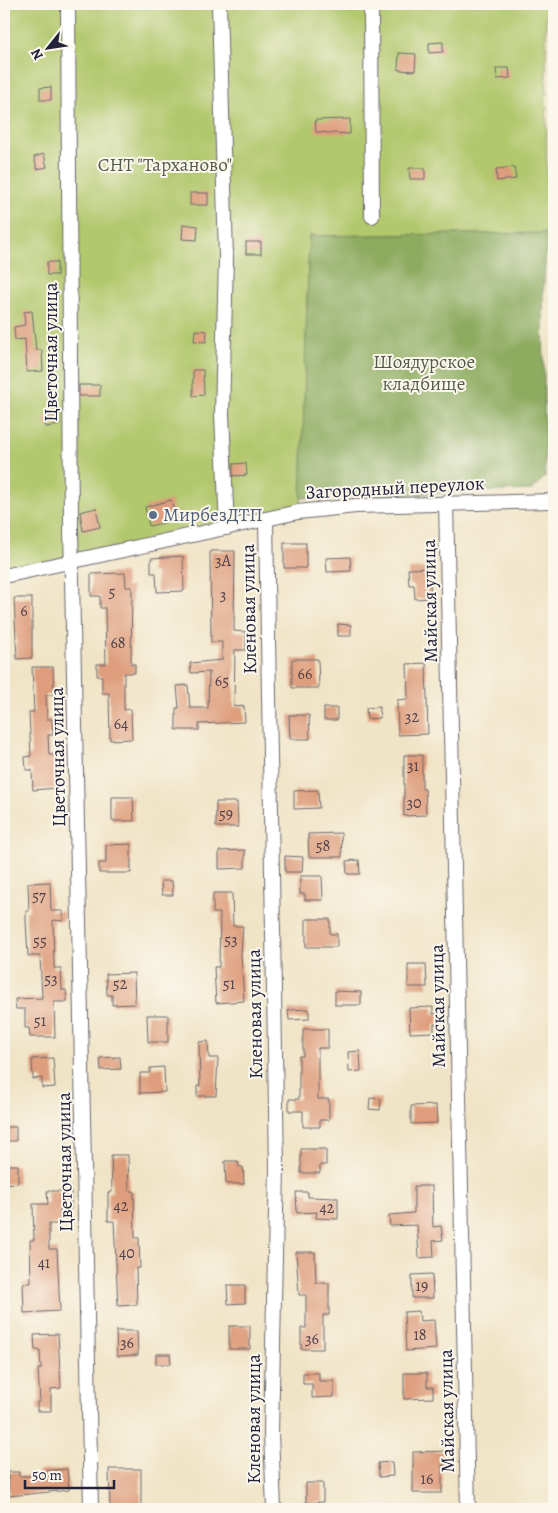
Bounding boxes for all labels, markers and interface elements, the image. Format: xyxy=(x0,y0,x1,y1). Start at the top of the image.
north arrow xyxy=(22,22,72,72)
text: N xyxy=(26,45,48,63)
park label: СНТ "Тарханово" xyxy=(98,152,232,178)
street label: Цветочная улица xyxy=(38,282,64,422)
park label: Шоядурское кладбище xyxy=(373,349,475,397)
street label: Загородный переулок xyxy=(305,470,485,506)
place label: МирбезДТП xyxy=(163,502,263,528)
marker: МирбезДТП xyxy=(147,509,159,521)
street label: Майская улица xyxy=(416,539,444,663)
street label: Кленовая улица xyxy=(235,543,263,674)
house number: 3А xyxy=(215,550,232,572)
house number: 5 xyxy=(109,581,116,603)
house number: 3 xyxy=(220,584,226,606)
house number: 6 xyxy=(20,600,28,622)
house number: 68 xyxy=(110,632,126,654)
house number: 66 xyxy=(298,663,312,685)
house number: 65 xyxy=(215,670,229,692)
street label: Цветочная улица xyxy=(44,687,72,827)
house number: 32 xyxy=(405,706,420,728)
house number: 64 xyxy=(114,713,128,735)
house number: 31 xyxy=(407,755,420,777)
house number: 30 xyxy=(406,792,422,814)
house number: 59 xyxy=(219,803,233,825)
house number: 58 xyxy=(316,835,330,857)
house number: 57 xyxy=(32,885,46,907)
house number: 53 xyxy=(224,929,238,951)
house number: 55 xyxy=(33,930,47,952)
street label: Майская улица xyxy=(424,944,452,1068)
street label: Кленовая улица xyxy=(241,948,269,1079)
house number: 53 xyxy=(44,968,58,990)
house number: 52 xyxy=(113,973,128,995)
house number: 51 xyxy=(223,973,236,995)
house number: 51 xyxy=(34,1010,47,1032)
street label: Цветочная улица xyxy=(51,1092,79,1232)
house number: 42 xyxy=(114,1195,129,1217)
house number: 42 xyxy=(320,1197,335,1219)
house number: 40 xyxy=(119,1242,135,1264)
house number: 41 xyxy=(38,1252,51,1274)
house number: 19 xyxy=(416,1275,428,1297)
house number: 18 xyxy=(413,1324,427,1346)
house number: 36 xyxy=(305,1328,319,1350)
house number: 36 xyxy=(120,1332,134,1354)
street label: Майская улица xyxy=(433,1349,461,1473)
street label: Кленовая улица xyxy=(241,1354,267,1484)
scale bar xyxy=(25,1458,114,1490)
text: 50 m xyxy=(32,1465,62,1485)
house number: 16 xyxy=(421,1468,433,1490)

